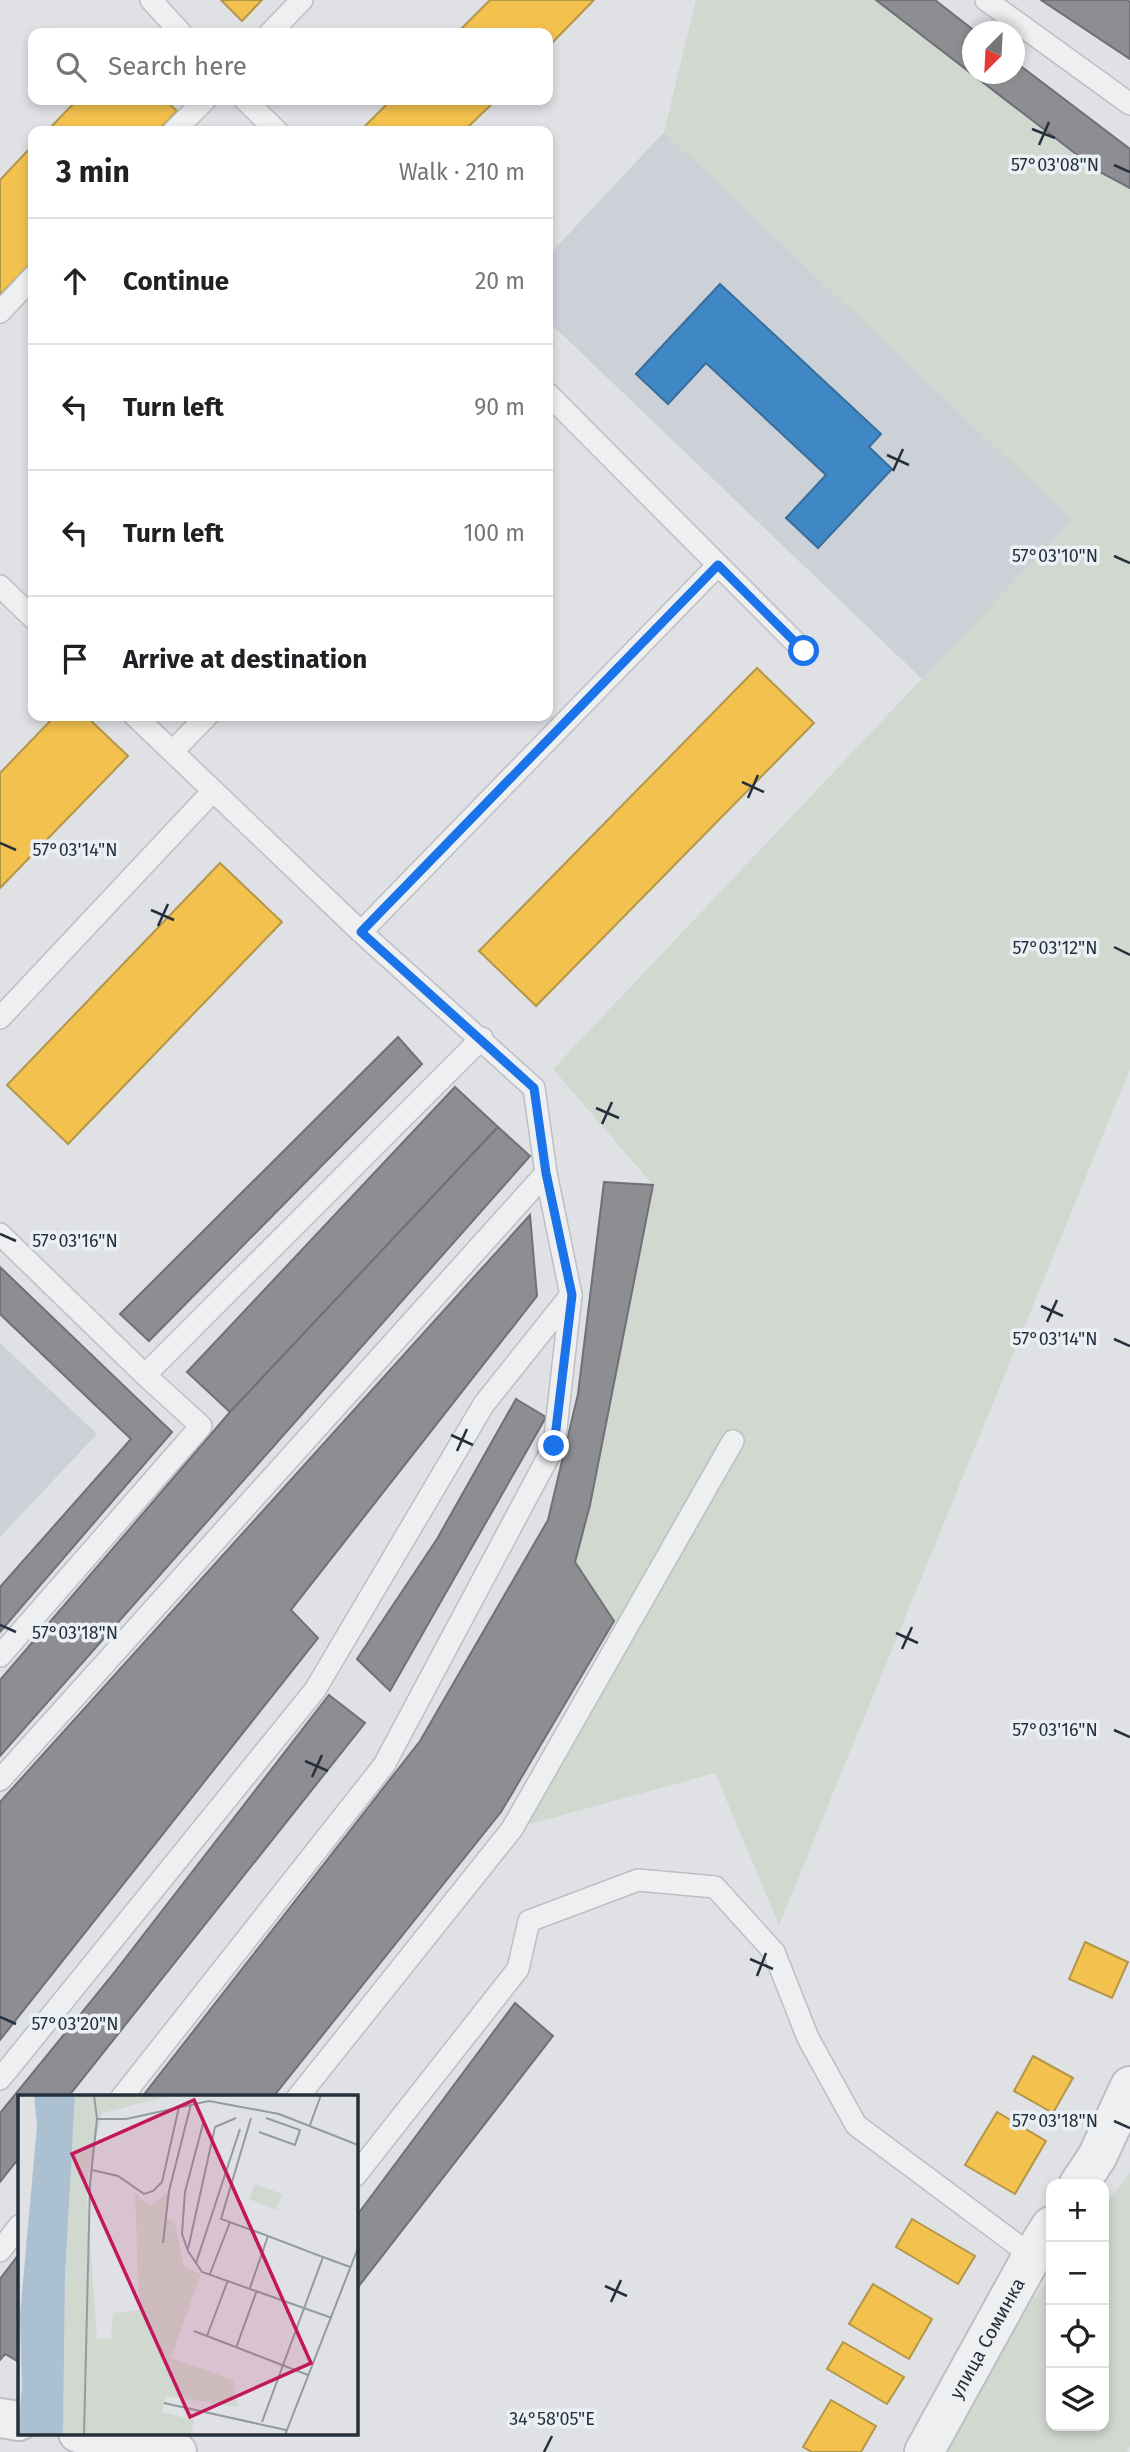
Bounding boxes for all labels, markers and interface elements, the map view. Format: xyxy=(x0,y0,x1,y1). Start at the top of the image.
north arrow xyxy=(962,21,1025,84)
search box xyxy=(28,28,553,105)
icon: search xyxy=(52,48,90,86)
text: Search here xyxy=(108,51,247,82)
text: 3 min xyxy=(56,154,130,190)
text: 57°03'08"N xyxy=(1011,154,1099,176)
text: Walk · 210 m xyxy=(399,158,525,186)
icon: ahead xyxy=(56,262,94,300)
text: Continue xyxy=(123,266,229,297)
text: 20 m xyxy=(475,267,525,295)
icon: left xyxy=(56,388,94,426)
text: Turn left xyxy=(123,392,224,423)
text: 90 m xyxy=(474,393,525,421)
icon: left xyxy=(56,514,94,552)
text: Turn left xyxy=(123,518,224,549)
text: 100 m xyxy=(464,519,525,547)
text: 57°03'10"N xyxy=(1012,545,1098,567)
route start xyxy=(788,635,819,666)
icon: arrive xyxy=(56,640,94,678)
text: Arrive at destination xyxy=(123,644,367,675)
text: 57°03'14"N xyxy=(33,839,117,861)
text: 57°03'12"N xyxy=(1012,937,1098,959)
text: 57°03'16"N xyxy=(32,1230,118,1252)
text: 57°03'14"N xyxy=(1013,1328,1097,1350)
route end xyxy=(538,1430,569,1461)
text: 57°03'18"N xyxy=(32,1622,118,1644)
text: 57°03'16"N xyxy=(1012,1719,1098,1741)
text: 57°03'20"N xyxy=(31,2013,119,2035)
inset map xyxy=(18,2095,357,2434)
text: 57°03'18"N xyxy=(1012,2110,1098,2132)
map controls xyxy=(1046,2179,1109,2431)
button: + xyxy=(1046,2179,1109,2242)
button: − xyxy=(1046,2242,1109,2305)
street label: улица Соминка xyxy=(945,2274,1030,2403)
button: locate xyxy=(1046,2305,1109,2368)
button: layers xyxy=(1046,2368,1109,2431)
text: 34°58'05"E xyxy=(509,2408,595,2430)

